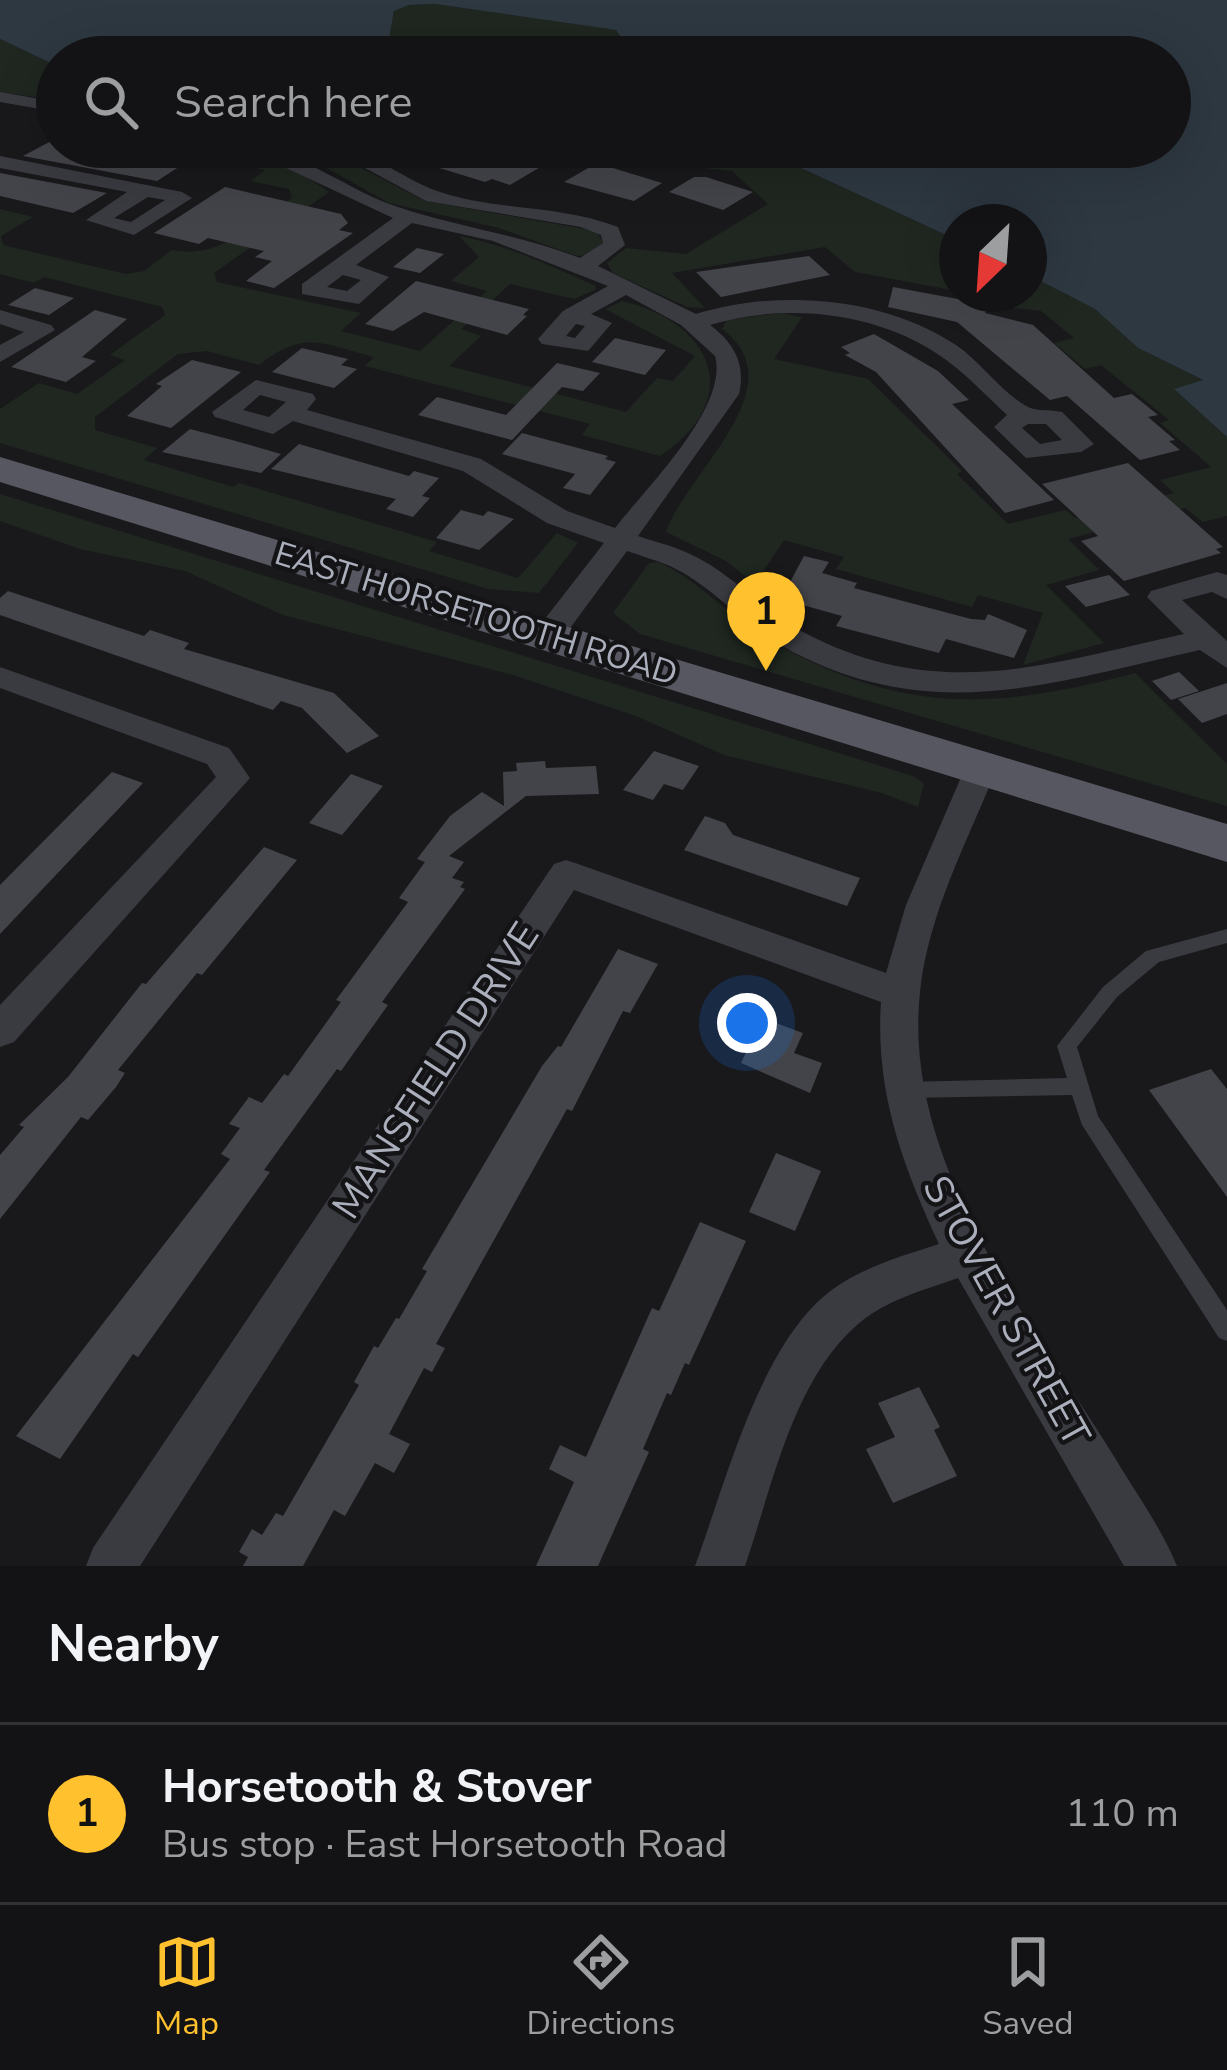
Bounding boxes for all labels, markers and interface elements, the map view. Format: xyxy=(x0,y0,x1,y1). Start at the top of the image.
search box xyxy=(36,36,1191,168)
icon: search xyxy=(78,69,144,135)
text: Search here xyxy=(174,72,413,133)
north arrow xyxy=(939,204,1047,312)
street label: EAST HORSETOOTH ROAD xyxy=(269,531,683,697)
pin: 1 xyxy=(727,572,805,671)
street label: MANSFIELD DRIVE xyxy=(320,913,552,1229)
your location xyxy=(717,993,777,1053)
street label: STOVER STREET xyxy=(910,1166,1103,1456)
text: Nearby xyxy=(48,1609,219,1679)
text: Horsetooth & Stover xyxy=(162,1757,592,1818)
text: 1 xyxy=(75,1787,99,1840)
text: 110 m xyxy=(1065,1787,1179,1840)
text: Bus stop · East Horsetooth Road xyxy=(162,1818,728,1871)
tab: Map xyxy=(154,1929,220,2046)
tab: Directions xyxy=(527,1929,675,2046)
tab: Saved xyxy=(982,1929,1073,2046)

